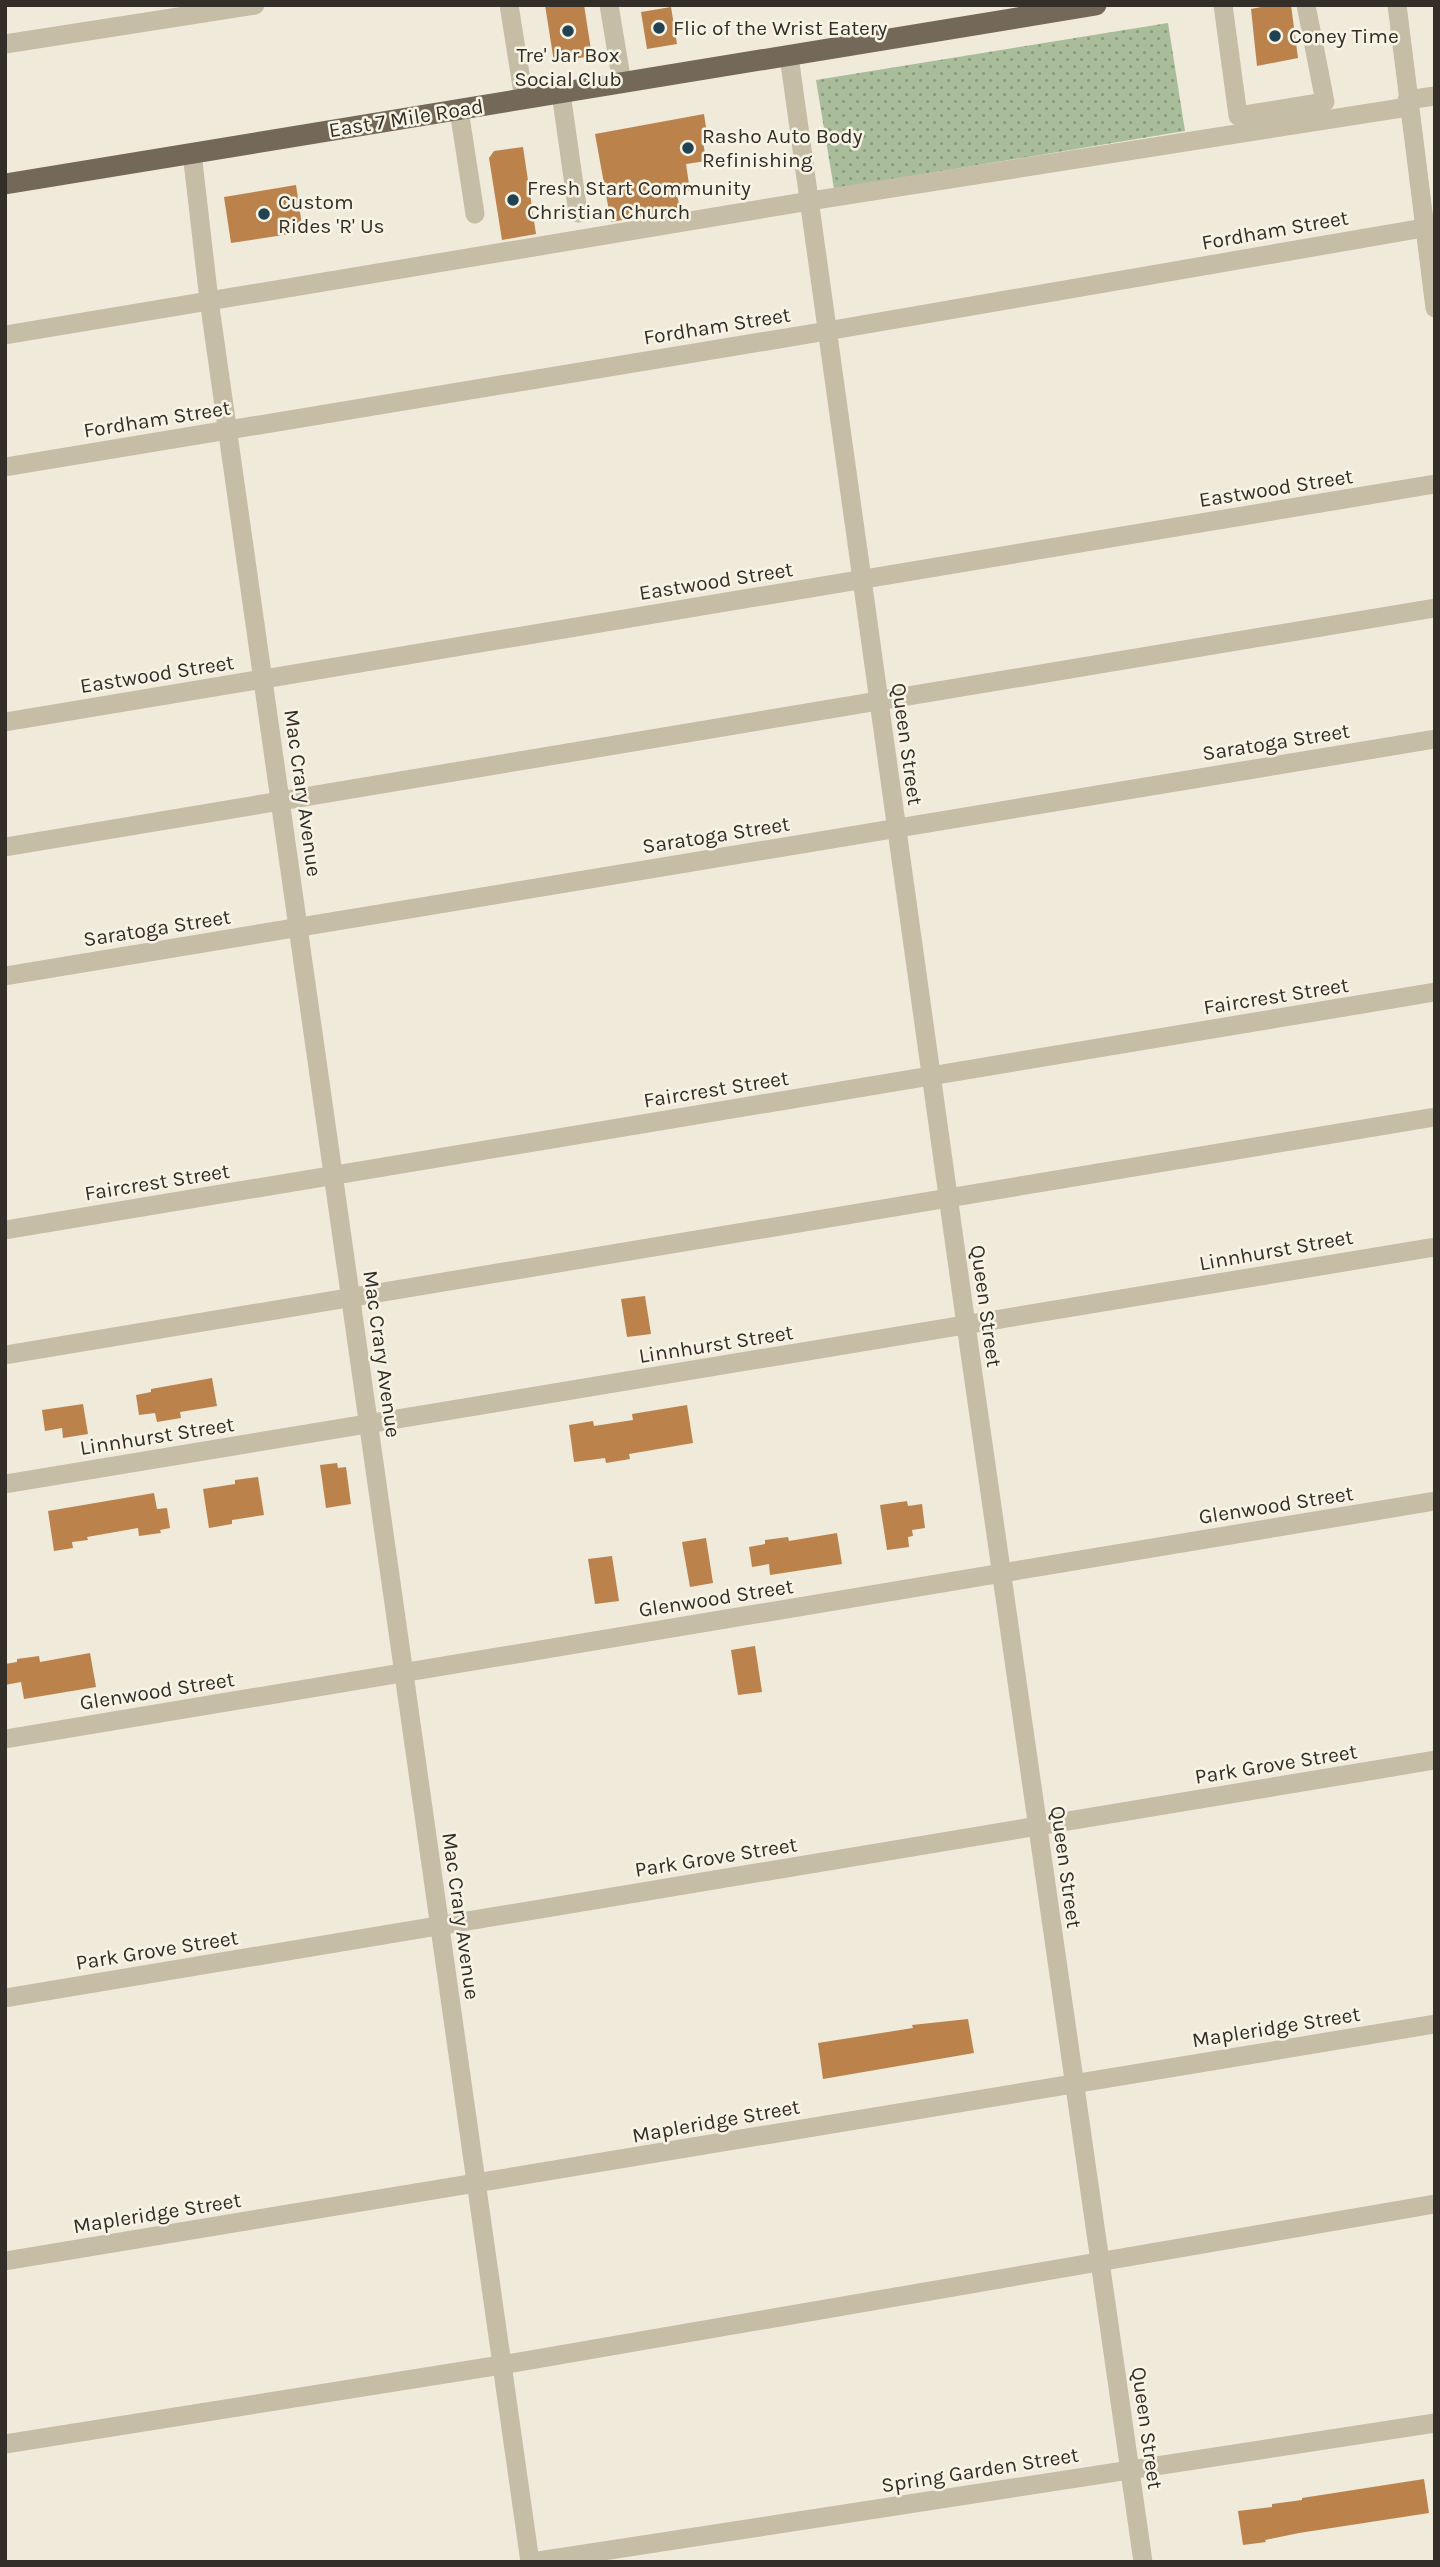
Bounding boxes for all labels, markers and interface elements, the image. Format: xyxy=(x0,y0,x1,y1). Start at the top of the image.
place label: Flic of the Wrist Eatery xyxy=(673,16,887,40)
marker: Flic of the Wrist Eatery xyxy=(651,20,667,36)
marker: Tre' Jar Box Social Club xyxy=(560,23,576,39)
place label: Coney Time xyxy=(1289,24,1399,48)
marker: Coney Time xyxy=(1267,28,1283,44)
place label: Tre' Jar Box Social Club xyxy=(514,43,622,91)
street label: East 7 Mile Road xyxy=(327,94,485,142)
place label: Rasho Auto Body Refinishing xyxy=(702,124,863,172)
marker: Rasho Auto Body Refinishing xyxy=(680,140,696,156)
place label: Fresh Start Community Christian Church xyxy=(527,176,751,224)
place label: Custom Rides 'R' Us xyxy=(278,190,385,238)
marker: Fresh Start Community Christian Church xyxy=(505,192,521,208)
street label: Fordham Street xyxy=(1200,205,1350,255)
marker: Custom Rides 'R' Us xyxy=(256,206,272,222)
street label: Fordham Street xyxy=(642,303,792,349)
street label: Fordham Street xyxy=(82,396,232,442)
street label: Eastwood Street xyxy=(1197,464,1355,512)
street label: Eastwood Street xyxy=(637,557,795,605)
street label: Eastwood Street xyxy=(78,650,236,698)
street label: Queen Street xyxy=(887,681,927,807)
street label: Mac Crary Avenue xyxy=(279,708,327,878)
street label: Saratoga Street xyxy=(1201,718,1351,765)
street label: Saratoga Street xyxy=(641,811,791,858)
street label: Saratoga Street xyxy=(82,904,232,951)
street label: Faircrest Street xyxy=(1202,973,1350,1019)
street label: Faircrest Street xyxy=(642,1066,790,1112)
street label: Faircrest Street xyxy=(83,1159,231,1205)
street label: Linnhurst Street xyxy=(1197,1225,1355,1275)
street label: Queen Street xyxy=(966,1243,1006,1369)
street label: Mac Crary Avenue xyxy=(358,1269,406,1439)
street label: Linnhurst Street xyxy=(637,1320,795,1368)
street label: Linnhurst Street xyxy=(78,1412,236,1460)
street label: Glenwood Street xyxy=(1197,1481,1355,1529)
street label: Glenwood Street xyxy=(637,1574,795,1622)
street label: Glenwood Street xyxy=(78,1667,236,1715)
street label: Park Grove Street xyxy=(1193,1739,1359,1789)
street label: Queen Street xyxy=(1046,1804,1086,1930)
street label: Mac Crary Avenue xyxy=(437,1831,485,2001)
street label: Park Grove Street xyxy=(633,1832,799,1882)
street label: Park Grove Street xyxy=(74,1925,240,1975)
street label: Mapleridge Street xyxy=(1190,2002,1362,2052)
street label: Mapleridge Street xyxy=(630,2094,802,2148)
street label: Mapleridge Street xyxy=(71,2188,243,2238)
street label: Queen Street xyxy=(1127,2365,1167,2491)
street label: Spring Garden Street xyxy=(880,2443,1081,2497)

